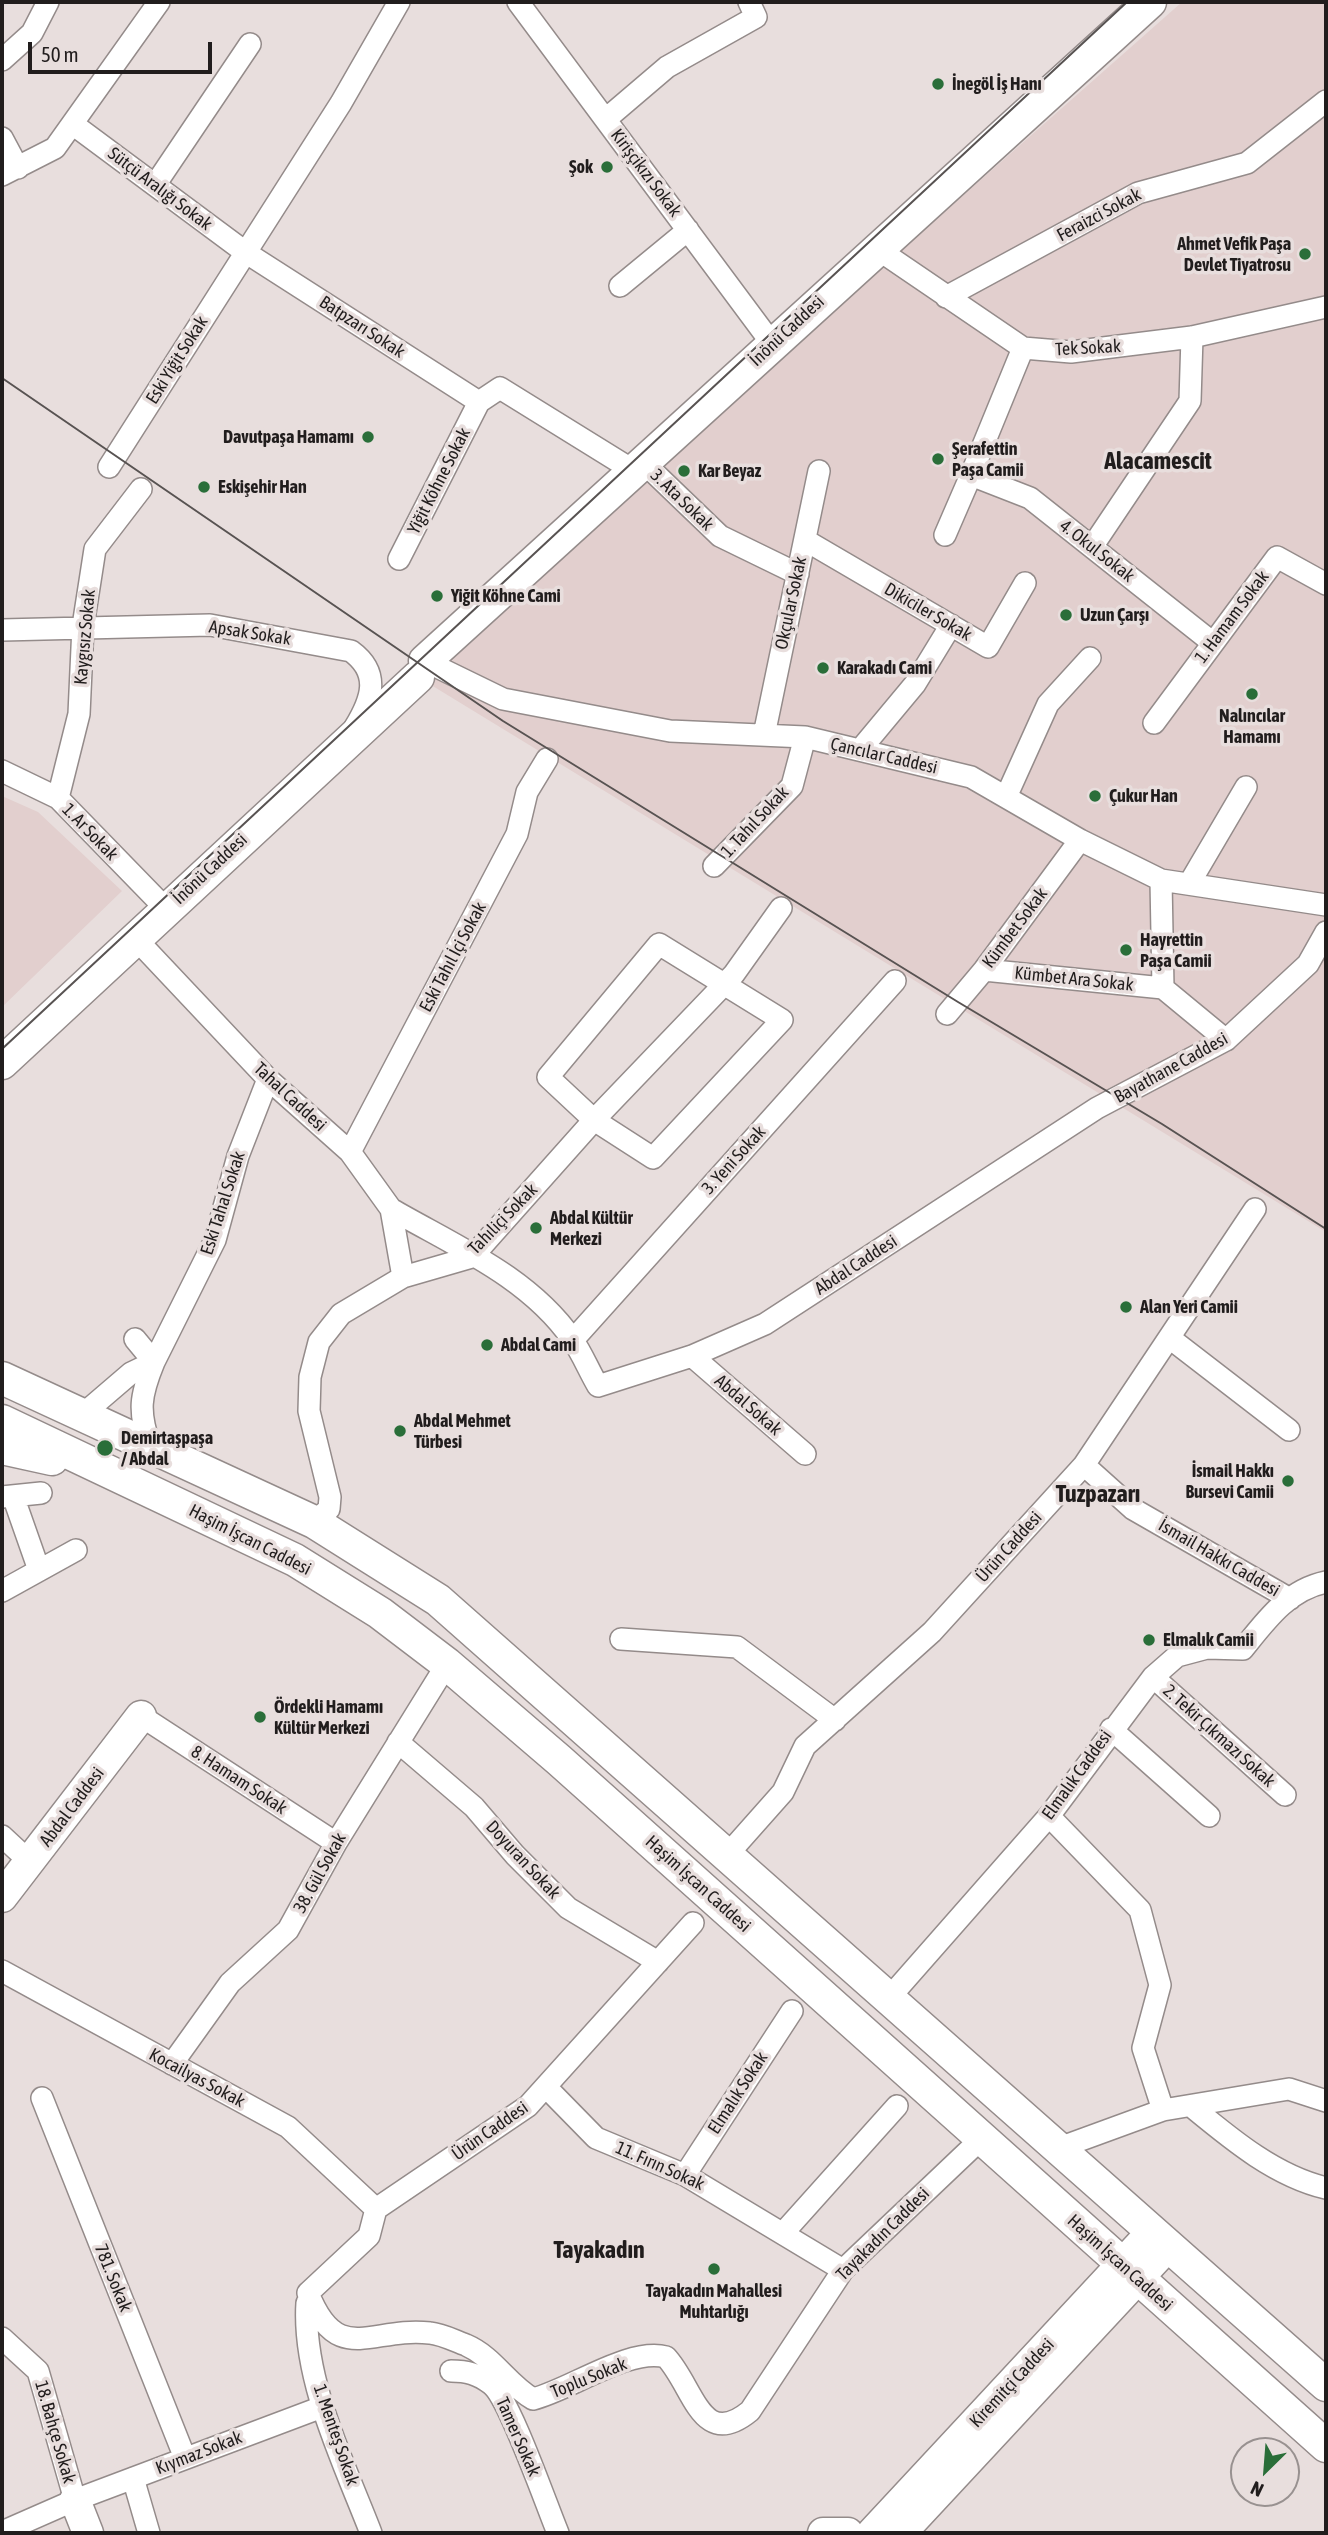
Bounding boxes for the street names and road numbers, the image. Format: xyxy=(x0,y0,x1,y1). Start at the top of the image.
street label: Kirişçikızı Sokak xyxy=(606,125,686,221)
street label: Sütçü Aralığı Sokak xyxy=(104,143,216,235)
street label: Feraizci Sokak xyxy=(1053,184,1145,246)
street label: Batpzarı Sokak xyxy=(315,291,409,363)
street label: İnönü Caddesi xyxy=(745,291,829,371)
street label: Eski Yiğit Sokak xyxy=(142,312,212,408)
street label: Tek Sokak xyxy=(1055,335,1121,361)
street label: Yiğit Köhne Sokak xyxy=(403,424,475,538)
street label: 3. Ata Sokak xyxy=(646,465,718,535)
street label: 4. Okul Sokak xyxy=(1055,515,1139,587)
street label: Okçular Sokak xyxy=(771,555,811,651)
street label: 1. Hamam Sokak xyxy=(1190,567,1274,667)
street label: Dikiciler Sokak xyxy=(880,578,976,646)
street label: Kaygısız Sokak xyxy=(70,588,100,686)
street label: Apsak Sokak xyxy=(207,616,293,650)
street label: Çancılar Caddesi xyxy=(828,733,940,779)
street label: 1. Tahıl Sokak xyxy=(717,782,793,862)
street label: 1. Ar Sokak xyxy=(58,799,122,865)
street label: İnönü Caddesi xyxy=(168,829,252,909)
street label: Kümbet Sokak xyxy=(978,884,1052,972)
street label: Eski Tahıl İçi Sokak xyxy=(415,898,491,1016)
street label: Kümbet Ara Sokak xyxy=(1013,962,1135,996)
street label: Bayathane Caddesi xyxy=(1111,1028,1231,1108)
street label: Tahal Caddesi xyxy=(249,1058,331,1136)
street label: 3. Yeni Sokak xyxy=(698,1121,770,1199)
street label: Eski Tahal Sokak xyxy=(196,1149,250,1257)
street label: Tahıliçi Sokak xyxy=(464,1179,542,1259)
street label: Abdal Caddesi xyxy=(811,1230,901,1300)
street label: Abdal Sokak xyxy=(710,1370,786,1440)
street label: Haşim İşcan Caddesi xyxy=(185,1500,315,1580)
street label: Ürün Caddesi xyxy=(972,1507,1046,1587)
street label: İsmail Hakkı Caddesi xyxy=(1154,1515,1284,1601)
street label: 2. Tekir Çıkmazı Sokak xyxy=(1159,1680,1279,1792)
street label: Elmalık Caddesi xyxy=(1037,1726,1117,1824)
street label: 8. Hamam Sokak xyxy=(187,1741,291,1819)
street label: Abdal Caddesi xyxy=(35,1763,109,1851)
street label: Doyuran Sokak xyxy=(481,1816,565,1904)
street label: 38. Gül Sokak xyxy=(289,1829,351,1917)
street label: Haşim İşcan Caddesi xyxy=(641,1831,755,1937)
street label: Kocailyas Sokak xyxy=(145,2044,249,2112)
street label: Elmalık Sokak xyxy=(704,2048,772,2138)
street label: Ürün Caddesi xyxy=(448,2097,532,2165)
street label: 11. Fırın Sokak xyxy=(612,2137,708,2195)
street label: Tayakadın Caddesi xyxy=(832,2183,934,2285)
street label: Haşim İşcan Caddesi xyxy=(1063,2210,1177,2316)
street label: 781. Sokak xyxy=(90,2241,136,2315)
street label: Kiremitçi Caddesi xyxy=(965,2334,1059,2432)
street label: Toplu Sokak xyxy=(548,2353,630,2403)
street label: 18. Bahçe Sokak xyxy=(30,2378,80,2486)
street label: 1. Menteş Sokak xyxy=(309,2382,363,2488)
street label: Tamer Sokak xyxy=(491,2394,545,2480)
street label: Kıymaz Sokak xyxy=(153,2427,245,2479)

